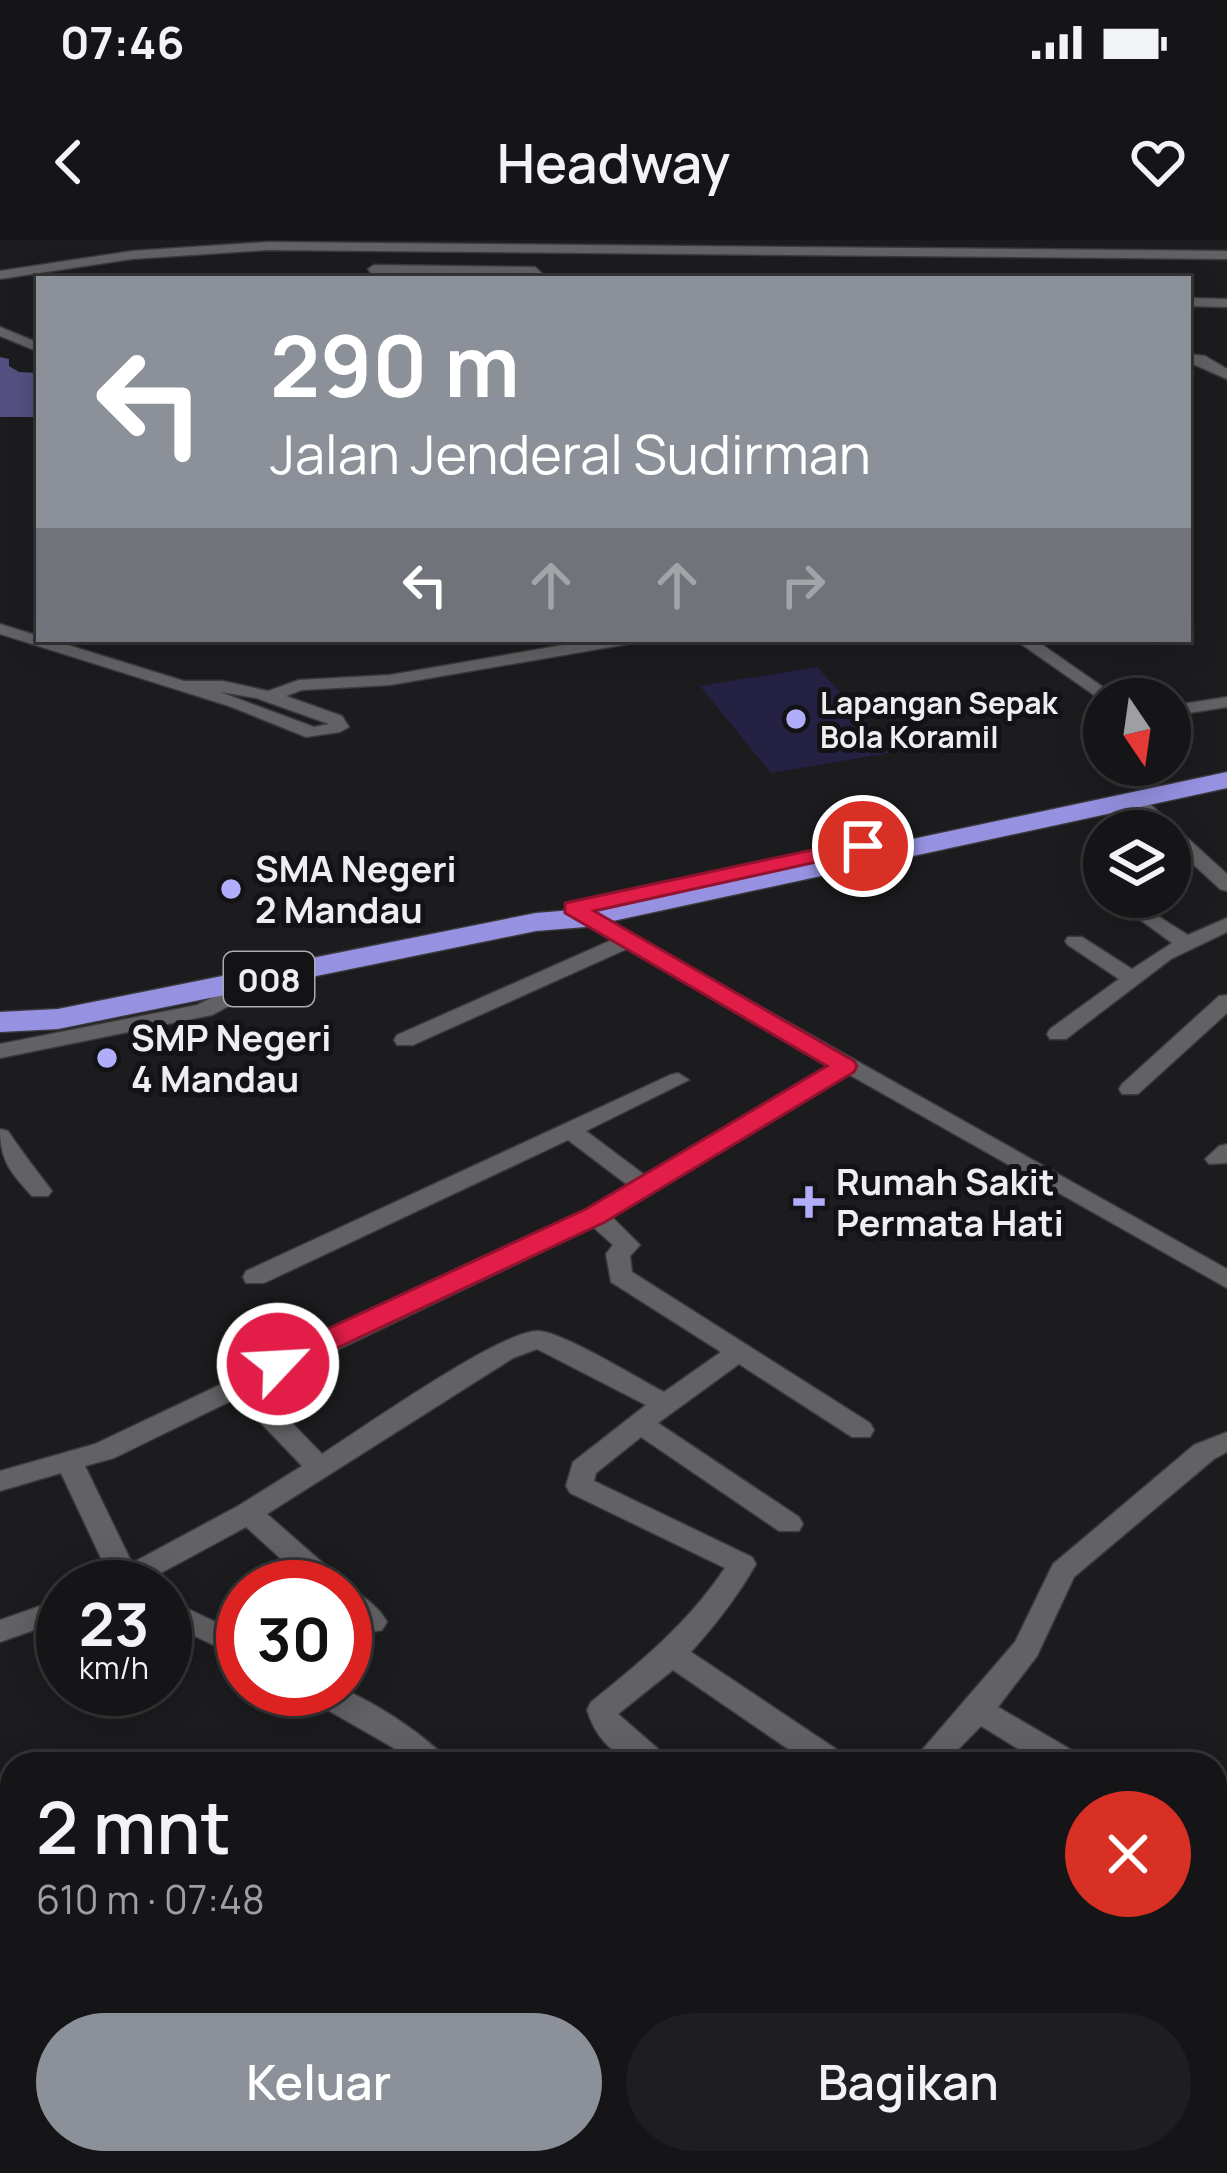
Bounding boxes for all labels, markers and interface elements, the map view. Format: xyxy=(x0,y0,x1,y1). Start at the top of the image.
text: 07:46 xyxy=(60,11,184,73)
text: Headway xyxy=(497,125,730,199)
icon: back xyxy=(36,129,102,195)
icon: heart xyxy=(1125,129,1191,195)
text: 290 m xyxy=(270,307,520,422)
icon: left xyxy=(72,324,228,480)
text: Jalan Jenderal Sudirman xyxy=(270,416,871,490)
icon: left xyxy=(392,552,458,618)
icon: ahead xyxy=(518,552,584,618)
icon: ahead xyxy=(644,552,710,618)
icon: right xyxy=(770,552,836,618)
north arrow xyxy=(1083,678,1191,786)
map controls xyxy=(1083,678,1191,918)
place label: Lapangan Sepak Bola Koramil xyxy=(820,682,1058,757)
marker: Lapangan Sepak Bola Koramil xyxy=(783,706,809,732)
pin xyxy=(812,795,914,897)
button: layers xyxy=(1083,810,1191,918)
icon: arrive xyxy=(830,813,896,879)
place label: SMA Negeri 2 Mandau xyxy=(255,844,457,934)
marker: SMA Negeri 2 Mandau xyxy=(218,876,244,902)
road number: 008 xyxy=(224,952,314,1006)
place label: SMP Negeri 4 Mandau xyxy=(131,1013,331,1103)
marker: SMP Negeri 4 Mandau xyxy=(94,1045,120,1071)
place label: Rumah Sakit Permata Hati xyxy=(836,1157,1064,1247)
marker: Rumah Sakit Permata Hati xyxy=(793,1186,825,1218)
position arrow xyxy=(215,1301,341,1427)
speed limit sign: 30 xyxy=(216,1560,372,1716)
text: 23 xyxy=(79,1582,149,1664)
text: km/h xyxy=(79,1647,149,1688)
text: 2 mnt xyxy=(36,1777,231,1876)
button: close xyxy=(1065,1791,1191,1917)
text: 610 m · 07:48 xyxy=(36,1872,265,1926)
button: Keluar xyxy=(36,2013,602,2151)
button: Bagikan xyxy=(626,2013,1191,2151)

